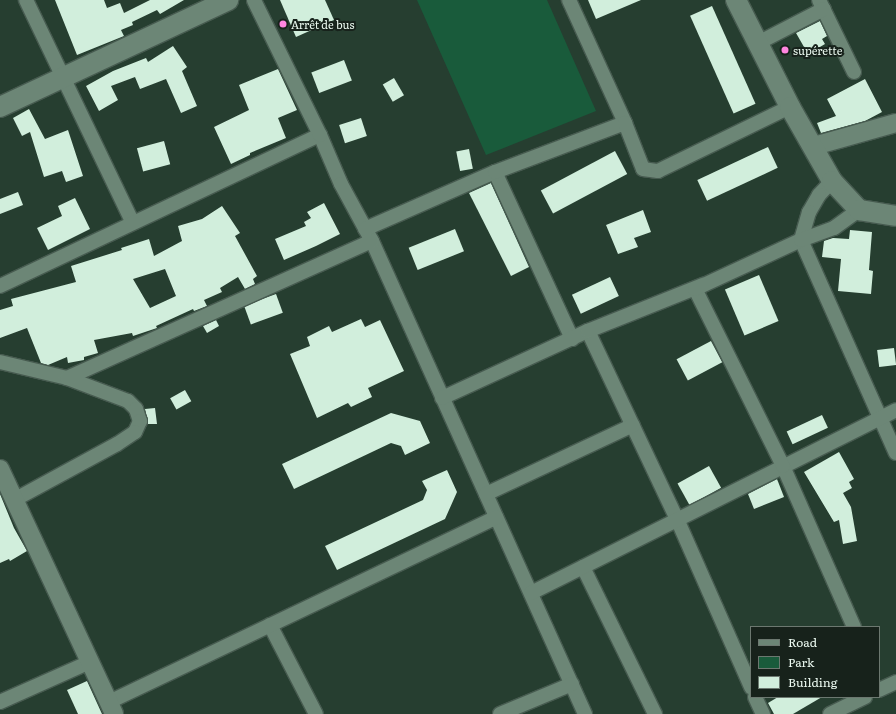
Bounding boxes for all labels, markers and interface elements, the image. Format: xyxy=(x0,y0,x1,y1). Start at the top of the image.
place label: Arrêt de bus xyxy=(291,17,354,31)
marker: Arrêt de bus xyxy=(278,19,288,29)
place label: supérette xyxy=(793,43,842,57)
marker: supérette xyxy=(780,45,790,55)
legend xyxy=(750,626,880,698)
text: Road xyxy=(788,633,817,651)
text: Park xyxy=(788,653,814,671)
text: Building xyxy=(788,673,837,691)

